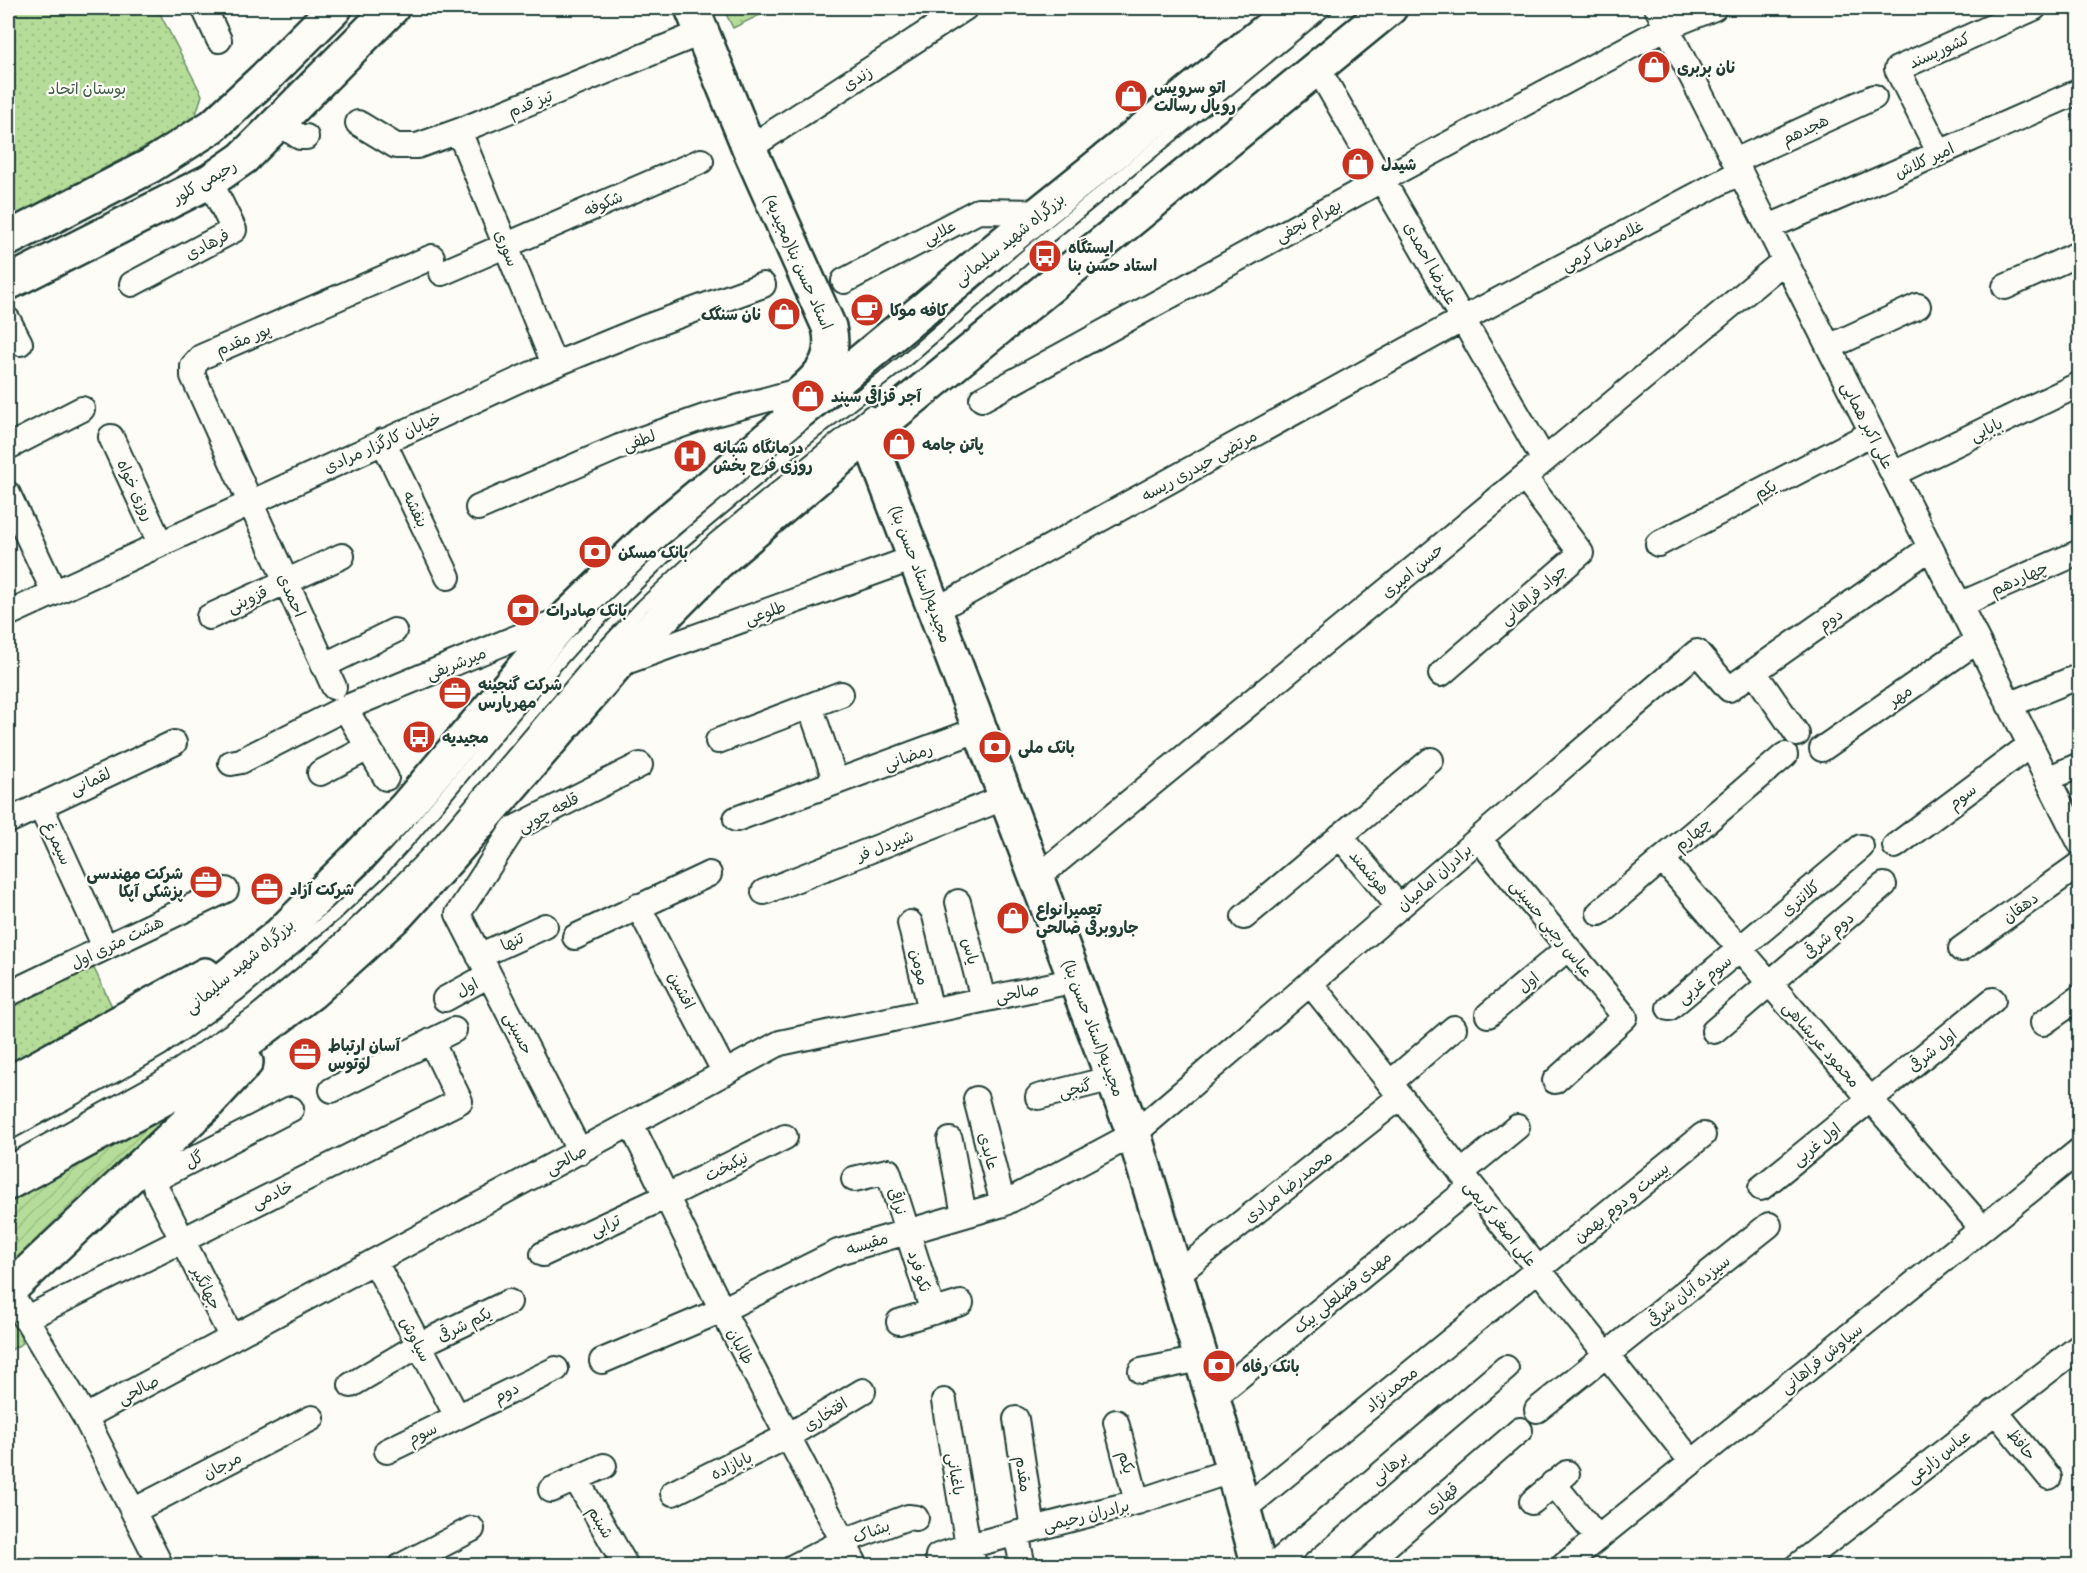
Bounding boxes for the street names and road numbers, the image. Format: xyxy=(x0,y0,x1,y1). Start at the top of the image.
street label: کشورپسند xyxy=(1905,28,1973,73)
street label: زندی xyxy=(839,61,875,95)
street label: تیز قدم xyxy=(505,85,557,124)
street label: هجدهم xyxy=(1778,109,1833,151)
street label: امیر کلاش xyxy=(1891,138,1957,182)
street label: رحیمی کلور xyxy=(167,155,240,209)
street label: شکوفه xyxy=(580,186,626,221)
street label: بزرگراه شهید سلیمانی xyxy=(950,188,1069,291)
street label: استاد حسن بنا(مجیدیه) xyxy=(760,192,838,332)
street label: بهرام نجفی xyxy=(1271,194,1346,249)
street label: علایی xyxy=(919,215,959,250)
street label: غلامرضا کرمی xyxy=(1557,215,1647,276)
street label: علیرضا احمدی xyxy=(1400,218,1462,308)
street label: فرهادی xyxy=(182,224,232,264)
street label: سوری xyxy=(490,227,523,270)
street label: پور مقدم xyxy=(212,318,275,362)
street label: علی اکبر همایی xyxy=(1837,378,1899,472)
street label: خیابان کارگزار مرادی xyxy=(320,407,444,477)
street label: بابایی xyxy=(1966,413,2006,446)
street label: لطفی xyxy=(620,425,658,456)
street label: مرتضی حیدری ریسه xyxy=(1138,425,1261,506)
street label: روزی خواه xyxy=(112,456,159,524)
street label: یکم xyxy=(1750,475,1781,506)
street label: بنفشه xyxy=(399,487,433,531)
street label: مجیدیه(استاد حسن بنا) xyxy=(886,503,956,645)
street label: حسن امیری xyxy=(1377,538,1447,602)
street label: چهاردهم xyxy=(1987,556,2052,602)
street label: جواد فراهانی xyxy=(1495,559,1571,629)
street label: احمدی xyxy=(274,570,310,620)
street label: قزوینی xyxy=(224,581,271,618)
street label: طلوعی xyxy=(742,595,789,630)
street label: دوم xyxy=(1814,603,1848,637)
street label: میرشریفی xyxy=(423,642,489,685)
street label: مهر xyxy=(1883,680,1916,711)
street label: رمضانی xyxy=(881,738,936,775)
street label: لقمانی xyxy=(66,763,114,800)
street label: سوم xyxy=(1944,779,1982,816)
street label: قلعه چوبی xyxy=(514,787,583,837)
street label: چهارم xyxy=(1669,813,1717,858)
street label: سیمرغ xyxy=(37,818,77,869)
street label: شیردل فر xyxy=(852,825,916,866)
street label: برادران امامیان xyxy=(1392,839,1476,915)
street label: هوشمند xyxy=(1345,845,1395,899)
street label: عباس رجبی حسینی xyxy=(1506,875,1598,982)
street label: کلانتری xyxy=(1776,876,1824,920)
street label: دهقان xyxy=(1998,887,2042,927)
street label: دوم شرقی xyxy=(1798,907,1860,965)
street label: هشت متری اول xyxy=(67,911,167,973)
street label: بزرگراه شهید سلیمانی xyxy=(180,914,298,1018)
street label: تنها xyxy=(497,927,527,955)
street label: یاس xyxy=(958,935,984,967)
street label: مومن xyxy=(905,947,934,987)
street label: سوم غربی xyxy=(1672,950,1737,1010)
street label: مجیدیه(استاد حسن بنا) xyxy=(1059,957,1129,1099)
street label: اول xyxy=(1513,967,1543,997)
street label: افشین xyxy=(664,968,700,1012)
street label: اول xyxy=(453,973,481,1001)
street label: صالحی xyxy=(993,978,1041,1007)
street label: محمود عربشاهی xyxy=(1778,997,1865,1092)
street label: حسینی xyxy=(499,1008,538,1058)
street label: اول شرقی xyxy=(1903,1024,1961,1076)
street label: گنجی xyxy=(1056,1074,1094,1103)
street label: اول غربی xyxy=(1787,1118,1845,1171)
street label: عابدی xyxy=(974,1130,1004,1172)
street label: صالحی xyxy=(542,1140,591,1179)
street label: محمدرضا مرادی xyxy=(1240,1145,1336,1227)
street label: گل xyxy=(181,1146,207,1172)
street label: نیکبخت xyxy=(701,1147,751,1185)
street label: بیست و دوم بهمن xyxy=(1569,1157,1675,1249)
street label: خادمی xyxy=(248,1175,296,1213)
street label: علی اصغر کریمی xyxy=(1459,1176,1542,1271)
street label: نراقی xyxy=(884,1185,912,1217)
street label: ترابی xyxy=(587,1209,624,1242)
street label: مقیسه xyxy=(844,1227,890,1259)
street label: مهدی فضلعلی بیک xyxy=(1289,1246,1396,1338)
street label: نکو فرد xyxy=(903,1248,936,1295)
street label: سیزده آبان شرقی xyxy=(1642,1250,1734,1330)
street label: جهانگیر xyxy=(187,1261,226,1313)
street label: یکم شرقی xyxy=(434,1302,496,1348)
street label: سیاوش xyxy=(396,1313,436,1365)
street label: سیاوش فراهانی xyxy=(1776,1319,1867,1398)
street label: طالبان xyxy=(723,1324,759,1368)
street label: محمدنژاد xyxy=(1360,1362,1422,1416)
street label: صالحی xyxy=(114,1370,163,1409)
street label: دوم xyxy=(490,1377,523,1409)
street label: افتخاری xyxy=(799,1393,851,1435)
street label: سوم xyxy=(404,1417,441,1451)
street label: حافظ xyxy=(2003,1424,2041,1464)
street label: عباس زارعی xyxy=(1902,1425,1975,1488)
street label: بابازاده xyxy=(707,1446,755,1484)
street label: برهانی xyxy=(1366,1446,1412,1489)
street label: مرجان xyxy=(199,1447,245,1483)
street label: یکم xyxy=(1112,1448,1140,1476)
street label: باغبانی xyxy=(942,1451,969,1497)
street label: مقدم xyxy=(1009,1455,1036,1494)
street label: قهاری xyxy=(1420,1478,1462,1518)
street label: برادران رحیمی xyxy=(1041,1495,1132,1536)
street label: شبنم xyxy=(581,1502,618,1543)
street label: بشاک xyxy=(850,1515,892,1547)

